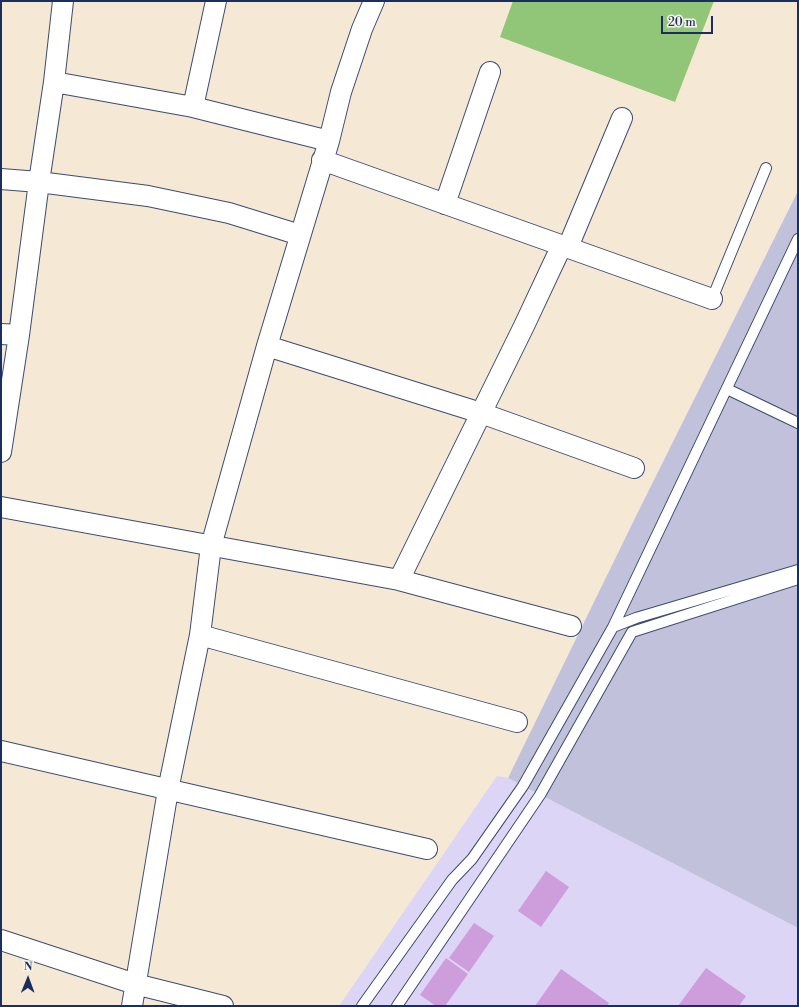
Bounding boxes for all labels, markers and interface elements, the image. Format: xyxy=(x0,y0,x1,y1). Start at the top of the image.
scale bar xyxy=(663,8,715,34)
text: 20 m xyxy=(668,15,696,30)
north arrow xyxy=(8,959,48,999)
text: N xyxy=(24,960,33,974)

